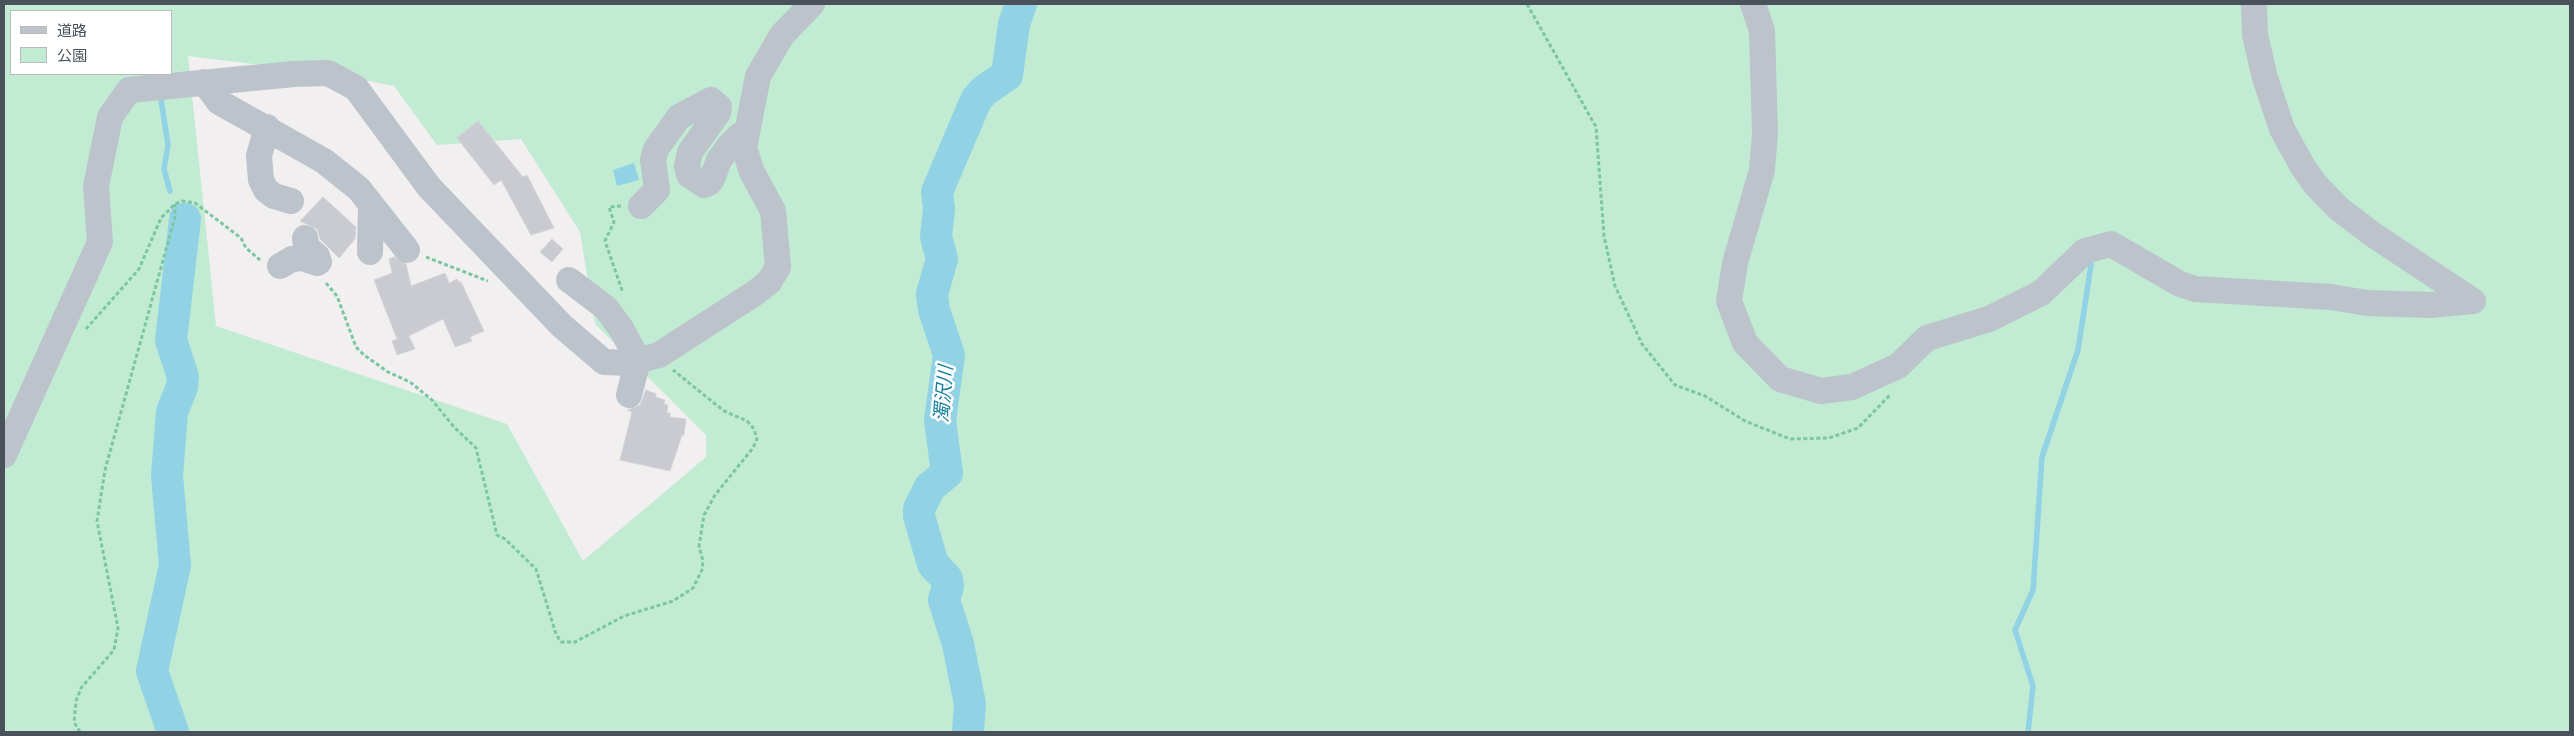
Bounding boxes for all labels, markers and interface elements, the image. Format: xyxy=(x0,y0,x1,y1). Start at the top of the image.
legend xyxy=(10,10,172,75)
text: 道路 xyxy=(57,22,87,40)
text: 公園 xyxy=(57,47,87,65)
water label: 濁沢川 xyxy=(931,365,959,423)

